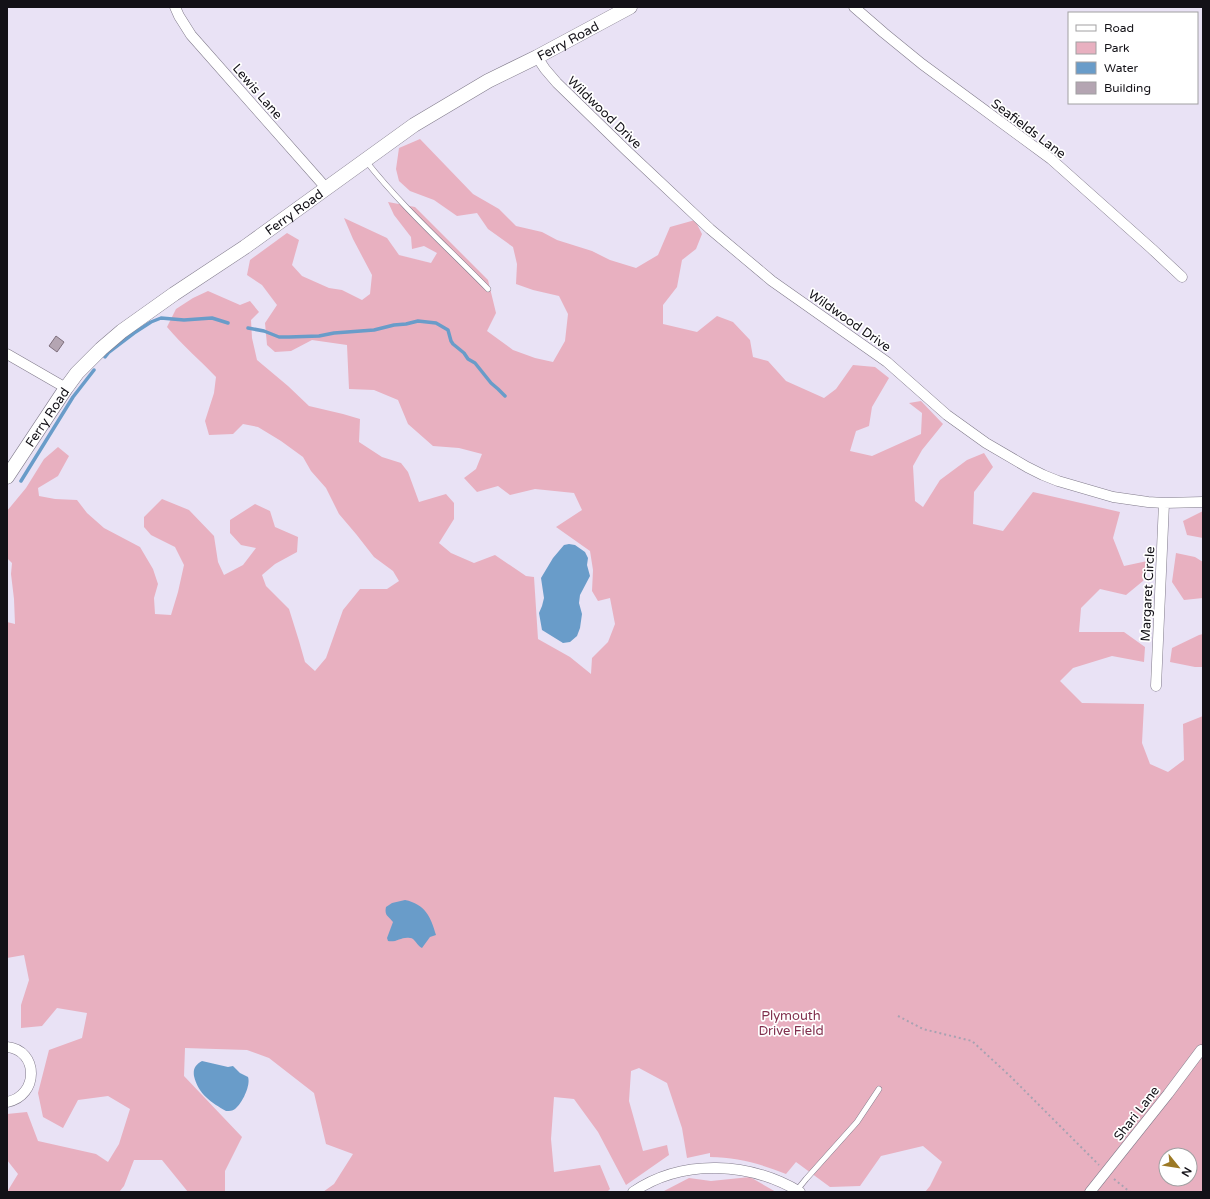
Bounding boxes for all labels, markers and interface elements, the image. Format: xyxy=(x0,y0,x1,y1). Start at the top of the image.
legend xyxy=(1068,12,1198,104)
street label: Ferry Road xyxy=(535,18,602,64)
text: Road xyxy=(1104,21,1134,35)
text: Park xyxy=(1104,41,1130,55)
street label: Lewis Lane xyxy=(229,61,286,123)
text: Water xyxy=(1104,61,1139,75)
street label: Wildwood Drive xyxy=(564,73,645,152)
text: Building xyxy=(1104,81,1151,95)
street label: Seafields Lane xyxy=(988,96,1069,162)
street label: Ferry Road xyxy=(262,186,326,239)
street label: Wildwood Drive xyxy=(805,286,894,355)
street label: Ferry Road xyxy=(22,385,73,450)
street label: Margaret Circle xyxy=(1138,546,1158,642)
park label: Plymouth Drive Field xyxy=(758,1008,824,1039)
street label: Shari Lane xyxy=(1111,1083,1163,1144)
north arrow xyxy=(1158,1147,1198,1187)
text: N xyxy=(1178,1165,1194,1179)

